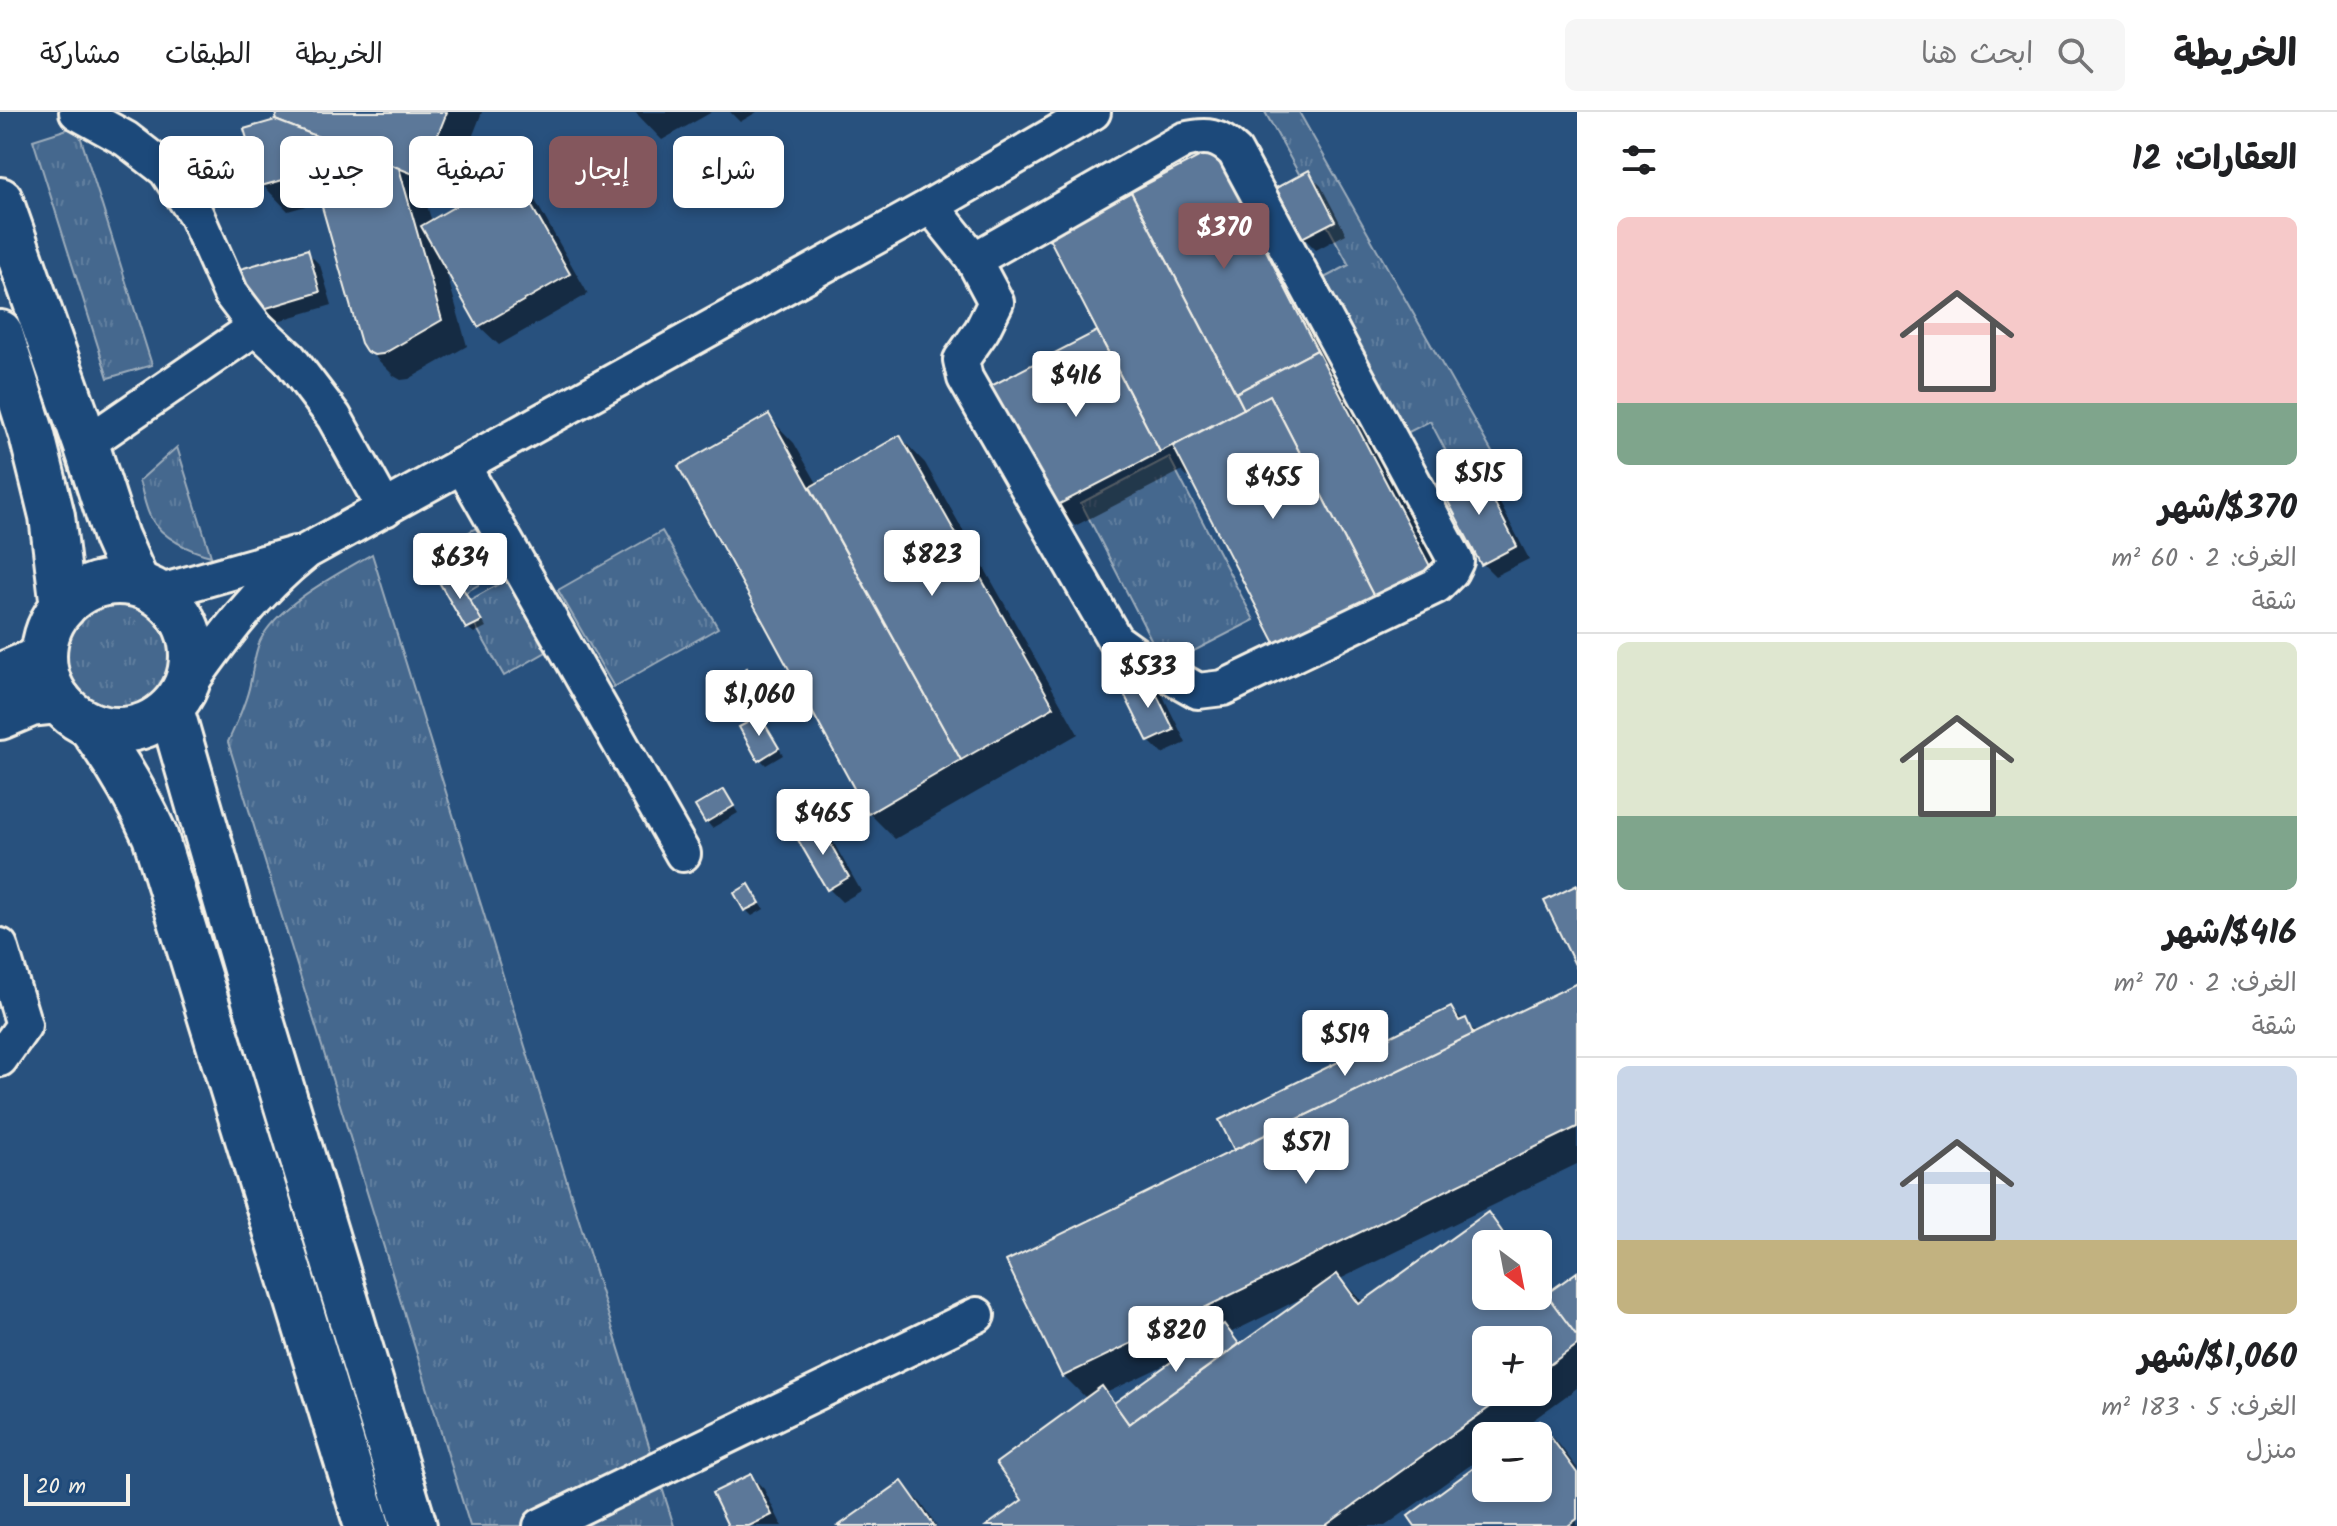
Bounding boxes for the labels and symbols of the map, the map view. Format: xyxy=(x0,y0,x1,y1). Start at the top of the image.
pin: $370 xyxy=(1177,203,1271,271)
pin: $416 xyxy=(1029,351,1123,419)
pin: $515 xyxy=(1432,449,1526,517)
pin: $455 xyxy=(1226,453,1320,521)
pin: $823 xyxy=(885,530,979,598)
pin: $634 xyxy=(413,533,507,601)
pin: $533 xyxy=(1101,642,1195,710)
pin: $1,060 xyxy=(694,670,824,738)
pin: $465 xyxy=(776,789,870,857)
pin: $519 xyxy=(1298,1010,1392,1078)
pin: $571 xyxy=(1259,1118,1353,1186)
north arrow xyxy=(1472,1230,1552,1310)
pin: $820 xyxy=(1129,1306,1223,1374)
scale bar xyxy=(24,1470,130,1506)

